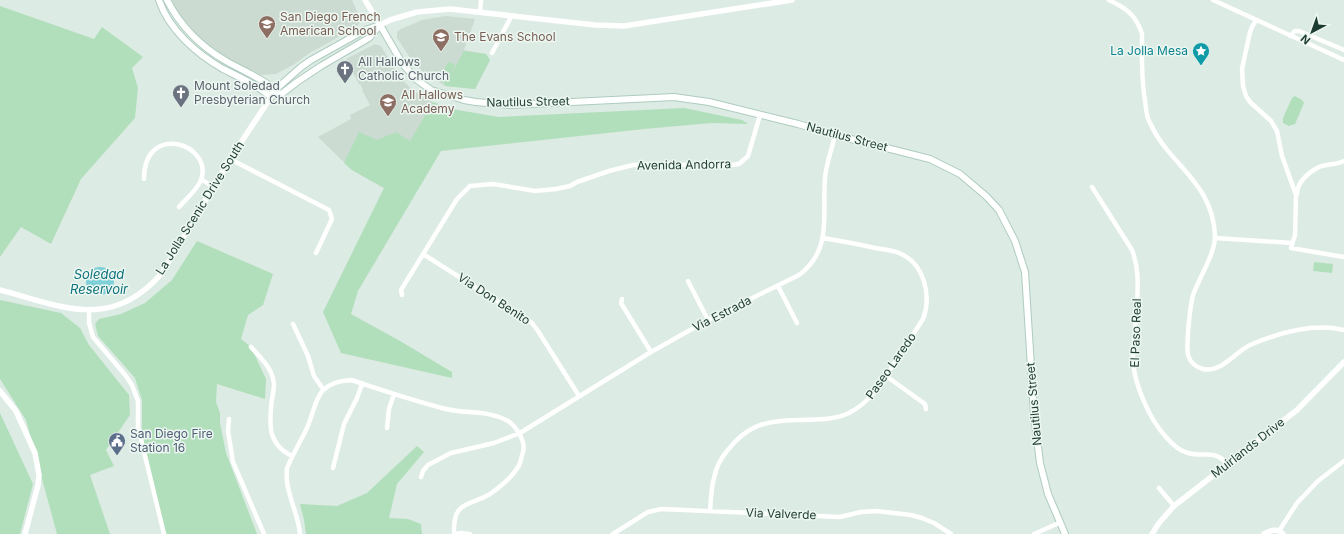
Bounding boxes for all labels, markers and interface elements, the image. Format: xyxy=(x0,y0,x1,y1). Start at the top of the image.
place label: San Diego French American School xyxy=(280,9,380,38)
north arrow xyxy=(1292,12,1332,52)
school or university icon: San Diego French American School xyxy=(257,14,277,39)
school or university icon: The Evans School xyxy=(431,27,451,52)
place label: The Evans School xyxy=(454,29,556,44)
text: N xyxy=(1298,32,1313,48)
place icon: La Jolla Mesa xyxy=(1191,41,1211,66)
place label: La Jolla Mesa xyxy=(1110,43,1188,58)
place label: All Hallows Catholic Church xyxy=(358,54,449,83)
church icon: All Hallows Catholic Church xyxy=(335,59,355,84)
place label: Mount Soledad Presbyterian Church xyxy=(194,78,310,107)
church icon: Mount Soledad Presbyterian Church xyxy=(171,83,191,108)
place label: All Hallows Academy xyxy=(401,87,463,116)
school or university icon: All Hallows Academy xyxy=(378,92,398,117)
street label: Nautilus Street xyxy=(486,93,570,110)
street label: Nautilus Street xyxy=(805,118,889,155)
street label: La Jolla Scenic Drive South xyxy=(152,138,247,277)
street label: Avenida Andorra xyxy=(637,156,731,173)
water label: Soledad Reservoir xyxy=(70,266,129,297)
street label: Via Don Benito xyxy=(455,270,533,328)
street label: Via Estrada xyxy=(690,292,754,335)
street label: El Paso Real xyxy=(1127,298,1144,368)
street label: Paseo Laredo xyxy=(862,330,919,402)
street label: Nautilus Street xyxy=(1022,362,1045,446)
street label: Muirlands Drive xyxy=(1208,414,1287,481)
place label: San Diego Fire Station 16 xyxy=(130,426,213,455)
public building icon: San Diego Fire Station 16 xyxy=(107,431,127,456)
street label: Via Valverde xyxy=(745,505,817,522)

